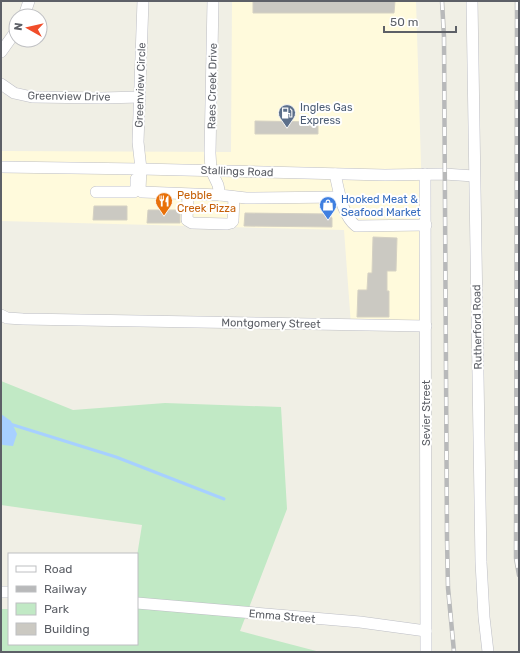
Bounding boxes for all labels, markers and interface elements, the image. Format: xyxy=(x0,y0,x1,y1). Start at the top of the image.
north arrow xyxy=(8,8,48,48)
scale bar xyxy=(384,8,456,34)
text: 50 m xyxy=(390,15,418,29)
text: N xyxy=(12,22,26,32)
street label: Greenview Circle xyxy=(133,42,148,128)
street label: Raes Creek Drive xyxy=(205,43,220,129)
street label: Greenview Drive xyxy=(27,89,111,104)
place label: Ingles Gas Express xyxy=(300,101,353,127)
fuel station icon: Ingles Gas Express xyxy=(277,103,297,128)
street label: Stallings Road xyxy=(200,164,274,179)
place label: Pebble Creek Pizza xyxy=(177,189,236,215)
restaurant icon: Pebble Creek Pizza xyxy=(154,191,174,216)
place label: Hooked Meat & Seafood Market xyxy=(341,193,422,219)
shop icon: Hooked Meat & Seafood Market xyxy=(318,195,338,220)
street label: Rutherford Road xyxy=(470,284,485,370)
street label: Montgomery Street xyxy=(221,316,321,331)
street label: Sevier Street xyxy=(420,379,433,446)
legend xyxy=(8,553,138,645)
text: Road xyxy=(44,562,72,576)
text: Railway xyxy=(44,582,87,596)
text: Park xyxy=(44,602,70,616)
street label: Emma Street xyxy=(248,607,316,626)
text: Building xyxy=(44,622,90,636)

